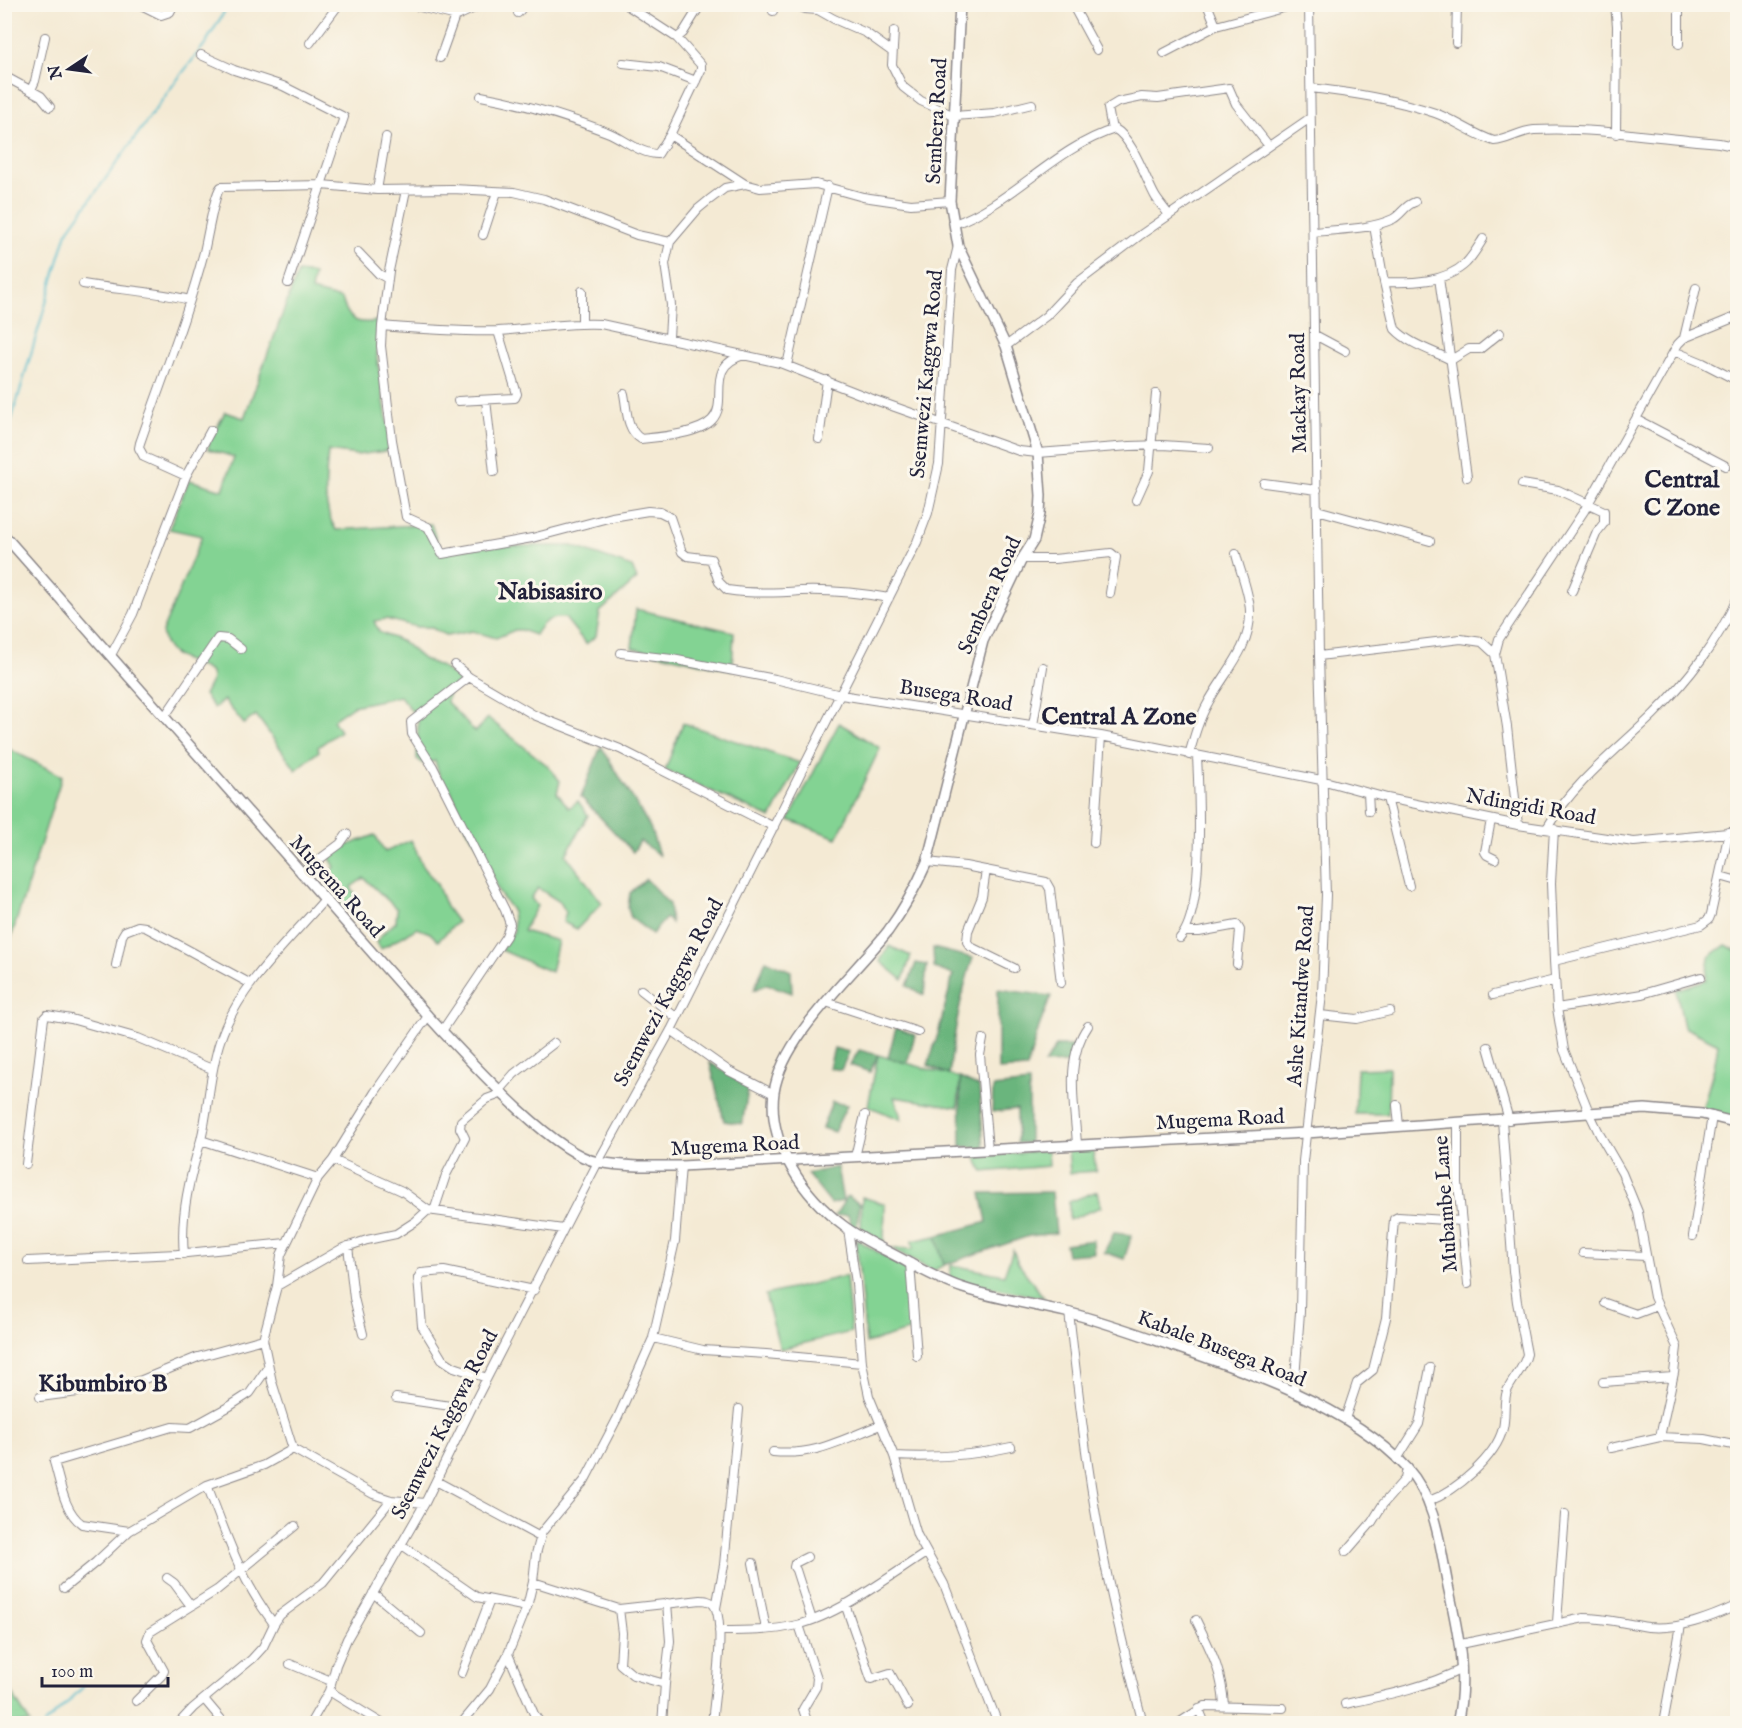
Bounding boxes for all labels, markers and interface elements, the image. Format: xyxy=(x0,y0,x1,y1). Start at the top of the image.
north arrow xyxy=(39,39,99,99)
street label: Sembera Road xyxy=(921,57,954,185)
text: N xyxy=(45,63,68,82)
street label: Ssemwezi Kaggwa Road xyxy=(905,268,950,480)
street label: Mackay Road xyxy=(1285,332,1314,453)
district label: Central C Zone xyxy=(1644,465,1720,524)
street label: Sembera Road xyxy=(952,532,1029,659)
district label: Nabisasiro xyxy=(496,577,603,608)
street label: Busega Road xyxy=(897,674,1015,719)
district label: Central A Zone xyxy=(1041,702,1197,733)
street label: Ndingidi Road xyxy=(1464,783,1599,832)
street label: Mugema Road xyxy=(283,830,390,944)
street label: Ssemwezi Kaggwa Road xyxy=(608,893,731,1091)
street label: Ashe Kitandwe Road xyxy=(1282,904,1321,1089)
street label: Mugema Road xyxy=(1155,1104,1286,1137)
street label: Mugema Road xyxy=(670,1130,801,1163)
street label: Mubambe Lane xyxy=(1428,1134,1465,1273)
street label: Kabale Busega Road xyxy=(1133,1305,1310,1394)
street label: Ssemwezi Kaggwa Road xyxy=(386,1325,505,1524)
district label: Kibumbiro B xyxy=(38,1369,168,1400)
scale bar xyxy=(42,1650,168,1688)
text: 100 m xyxy=(51,1661,93,1684)

